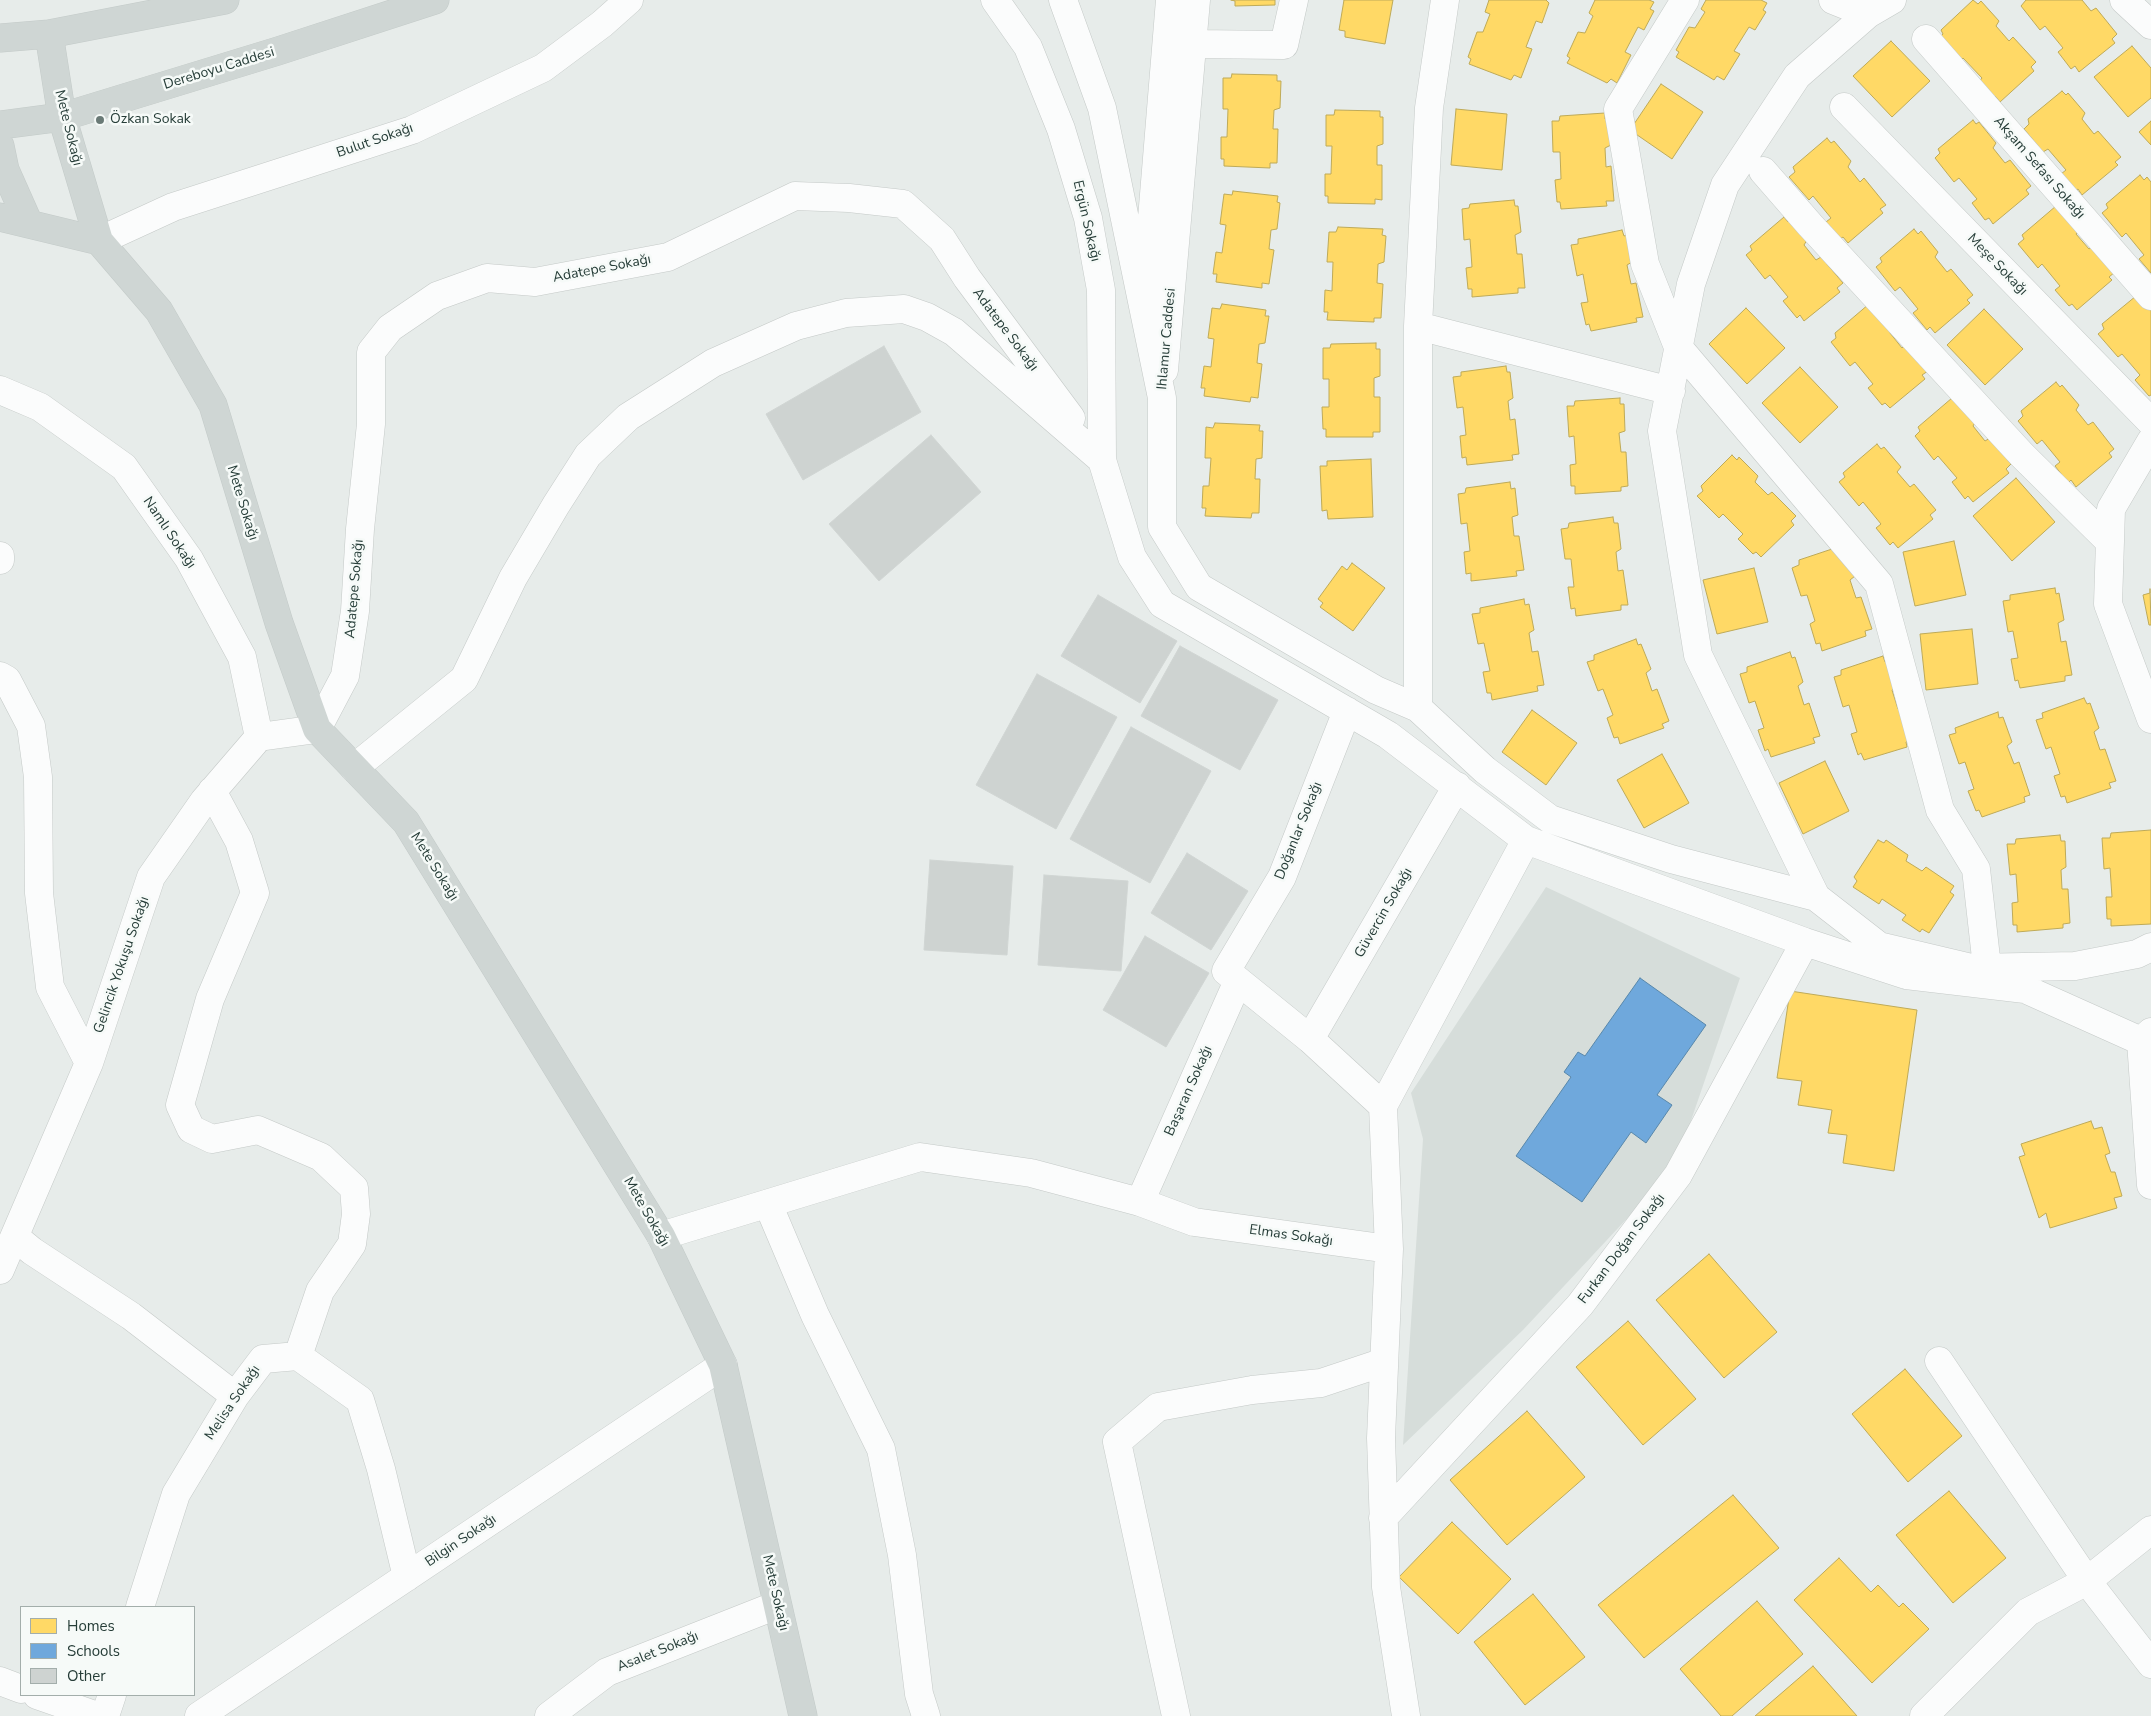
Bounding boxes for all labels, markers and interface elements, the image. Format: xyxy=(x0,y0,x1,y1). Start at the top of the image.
street label: Dereboyu Caddesi xyxy=(162,44,276,94)
street label: Mete Sokağı xyxy=(50,88,86,168)
place label: Özkan Sokak xyxy=(110,112,191,128)
street label: Akşam Sefası Sokağı xyxy=(1990,113,2088,223)
marker: Özkan Sokak xyxy=(94,114,106,126)
street label: Bulut Sokağı xyxy=(334,120,416,162)
street label: Ergün Sokağı xyxy=(1068,179,1104,263)
street label: Meşe Sokağı xyxy=(1963,231,2031,299)
street label: Adatepe Sokağı xyxy=(552,251,652,287)
street label: Adatepe Sokağı xyxy=(968,285,1042,375)
street label: Ihlamur Caddesi xyxy=(1154,288,1180,390)
street label: Mete Sokağı xyxy=(223,463,261,543)
street label: Namlı Sokağı xyxy=(139,494,199,572)
street label: Adatepe Sokağı xyxy=(342,539,368,639)
street label: Doğanlar Sokağı xyxy=(1272,780,1326,882)
street label: Mete Sokağı xyxy=(406,830,462,904)
street label: Güvercin Sokağı xyxy=(1351,865,1417,961)
street label: Gelincik Yokuşu Sokağı xyxy=(91,894,153,1036)
street label: Başaran Sokağı xyxy=(1162,1043,1216,1139)
street label: Mete Sokağı xyxy=(619,1174,673,1250)
street label: Furkan Doğan Sokağı xyxy=(1575,1191,1669,1307)
street label: Elmas Sokağı xyxy=(1248,1222,1334,1250)
street label: Melisa Sokağı xyxy=(202,1362,264,1444)
street label: Bilgin Sokağı xyxy=(422,1511,500,1571)
street label: Mete Sokağı xyxy=(758,1553,792,1633)
legend xyxy=(20,1606,195,1696)
text: Homes xyxy=(67,1616,115,1636)
street label: Asalet Sokağı xyxy=(615,1628,701,1676)
text: Schools xyxy=(67,1641,120,1661)
text: Other xyxy=(67,1666,106,1686)

